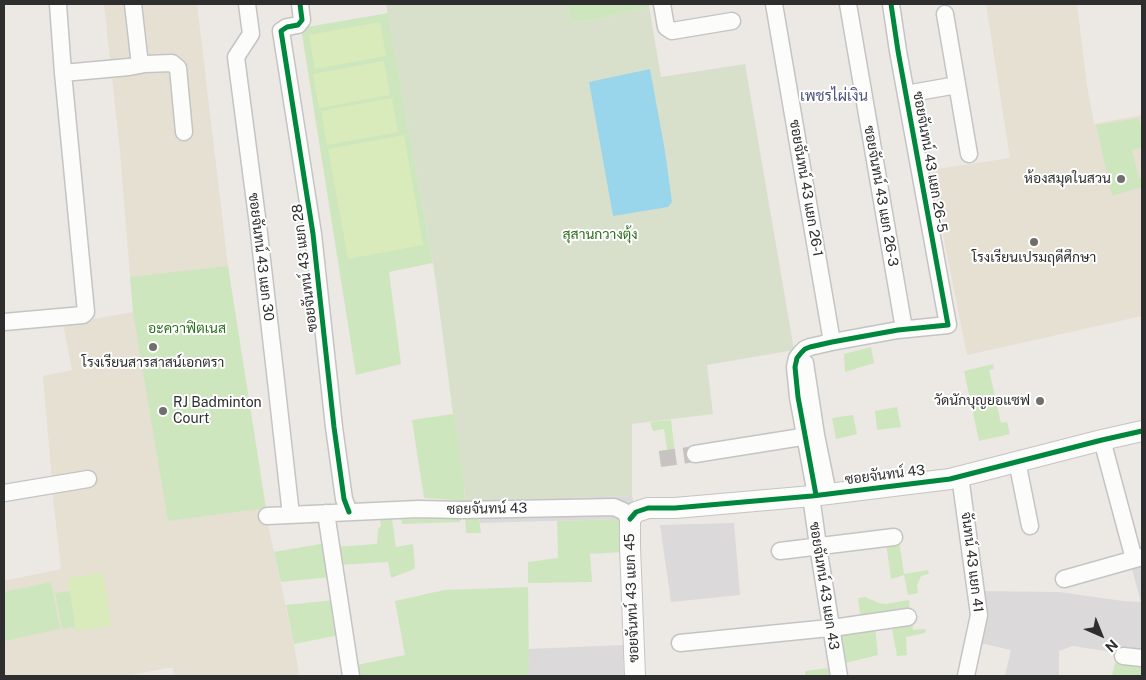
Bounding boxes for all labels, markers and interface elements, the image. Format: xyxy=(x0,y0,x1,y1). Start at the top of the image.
district label: เพชรไผ่เงิน xyxy=(800,87,868,105)
street label: ซอยจันทน์ 43 แยก 26-5 xyxy=(909,90,951,234)
street label: ซอยจันทน์ 43 แยก 26-1 xyxy=(786,118,826,258)
street label: ซอยจันทน์ 43 แยก 26-3 xyxy=(860,124,902,268)
place label: ห้องสมุดในสวน xyxy=(1024,171,1111,187)
marker: ห้องสมุดในสวน xyxy=(1115,173,1127,185)
street label: ซอยจันทน์ 43 แยก 30 xyxy=(245,192,277,322)
street label: ซอยจันทน์ 43 แยก 28 xyxy=(289,203,321,333)
park label: สุสานกวางตุ้ง xyxy=(562,227,638,243)
marker: โรงเรียนเปรมฤดีศึกษา xyxy=(1028,236,1040,248)
place label: โรงเรียนเปรมฤดีศึกษา xyxy=(972,250,1096,266)
park label: อะควาฟิตเนส xyxy=(148,321,226,337)
marker: โรงเรียนสารสาสน์เอกตรา xyxy=(147,341,159,353)
place label: โรงเรียนสารสาสน์เอกตรา xyxy=(82,355,224,371)
place label: วัดนักบุญยอแซฟ xyxy=(934,393,1030,409)
place label: RJ Badminton Court xyxy=(173,395,262,428)
marker: วัดนักบุญยอแซฟ xyxy=(1034,395,1046,407)
marker: RJ Badminton Court xyxy=(157,405,169,417)
street label: ซอยจันทน์ 43 xyxy=(844,462,926,488)
street label: ซอยจันทน์ 43 xyxy=(447,500,527,518)
street label: จันทน์ 43 แยก 41 xyxy=(957,511,987,613)
street label: ซอยจันทน์ 43 แยก 43 xyxy=(806,521,842,651)
street label: ซอยจันทน์ 43 แยก 45 xyxy=(621,533,643,663)
north arrow xyxy=(1076,610,1126,660)
text: N xyxy=(1102,636,1121,655)

